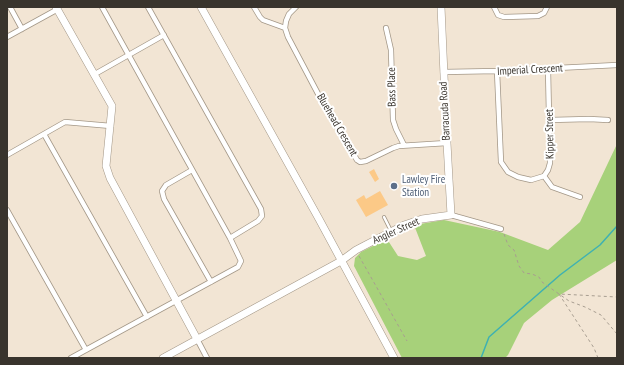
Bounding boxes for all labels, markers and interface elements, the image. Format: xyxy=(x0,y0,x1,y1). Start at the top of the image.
street label: Imperial Crescent xyxy=(497,62,563,78)
street label: Bass Place xyxy=(385,67,399,107)
street label: Barracuda Road xyxy=(437,81,453,141)
street label: Bluehead Crescent xyxy=(314,91,360,159)
street label: Kipper Street xyxy=(543,109,557,159)
place label: Lawley Fire Station xyxy=(402,173,445,199)
marker: Lawley Fire Station xyxy=(389,181,399,191)
street label: Angler Street xyxy=(370,215,422,247)

